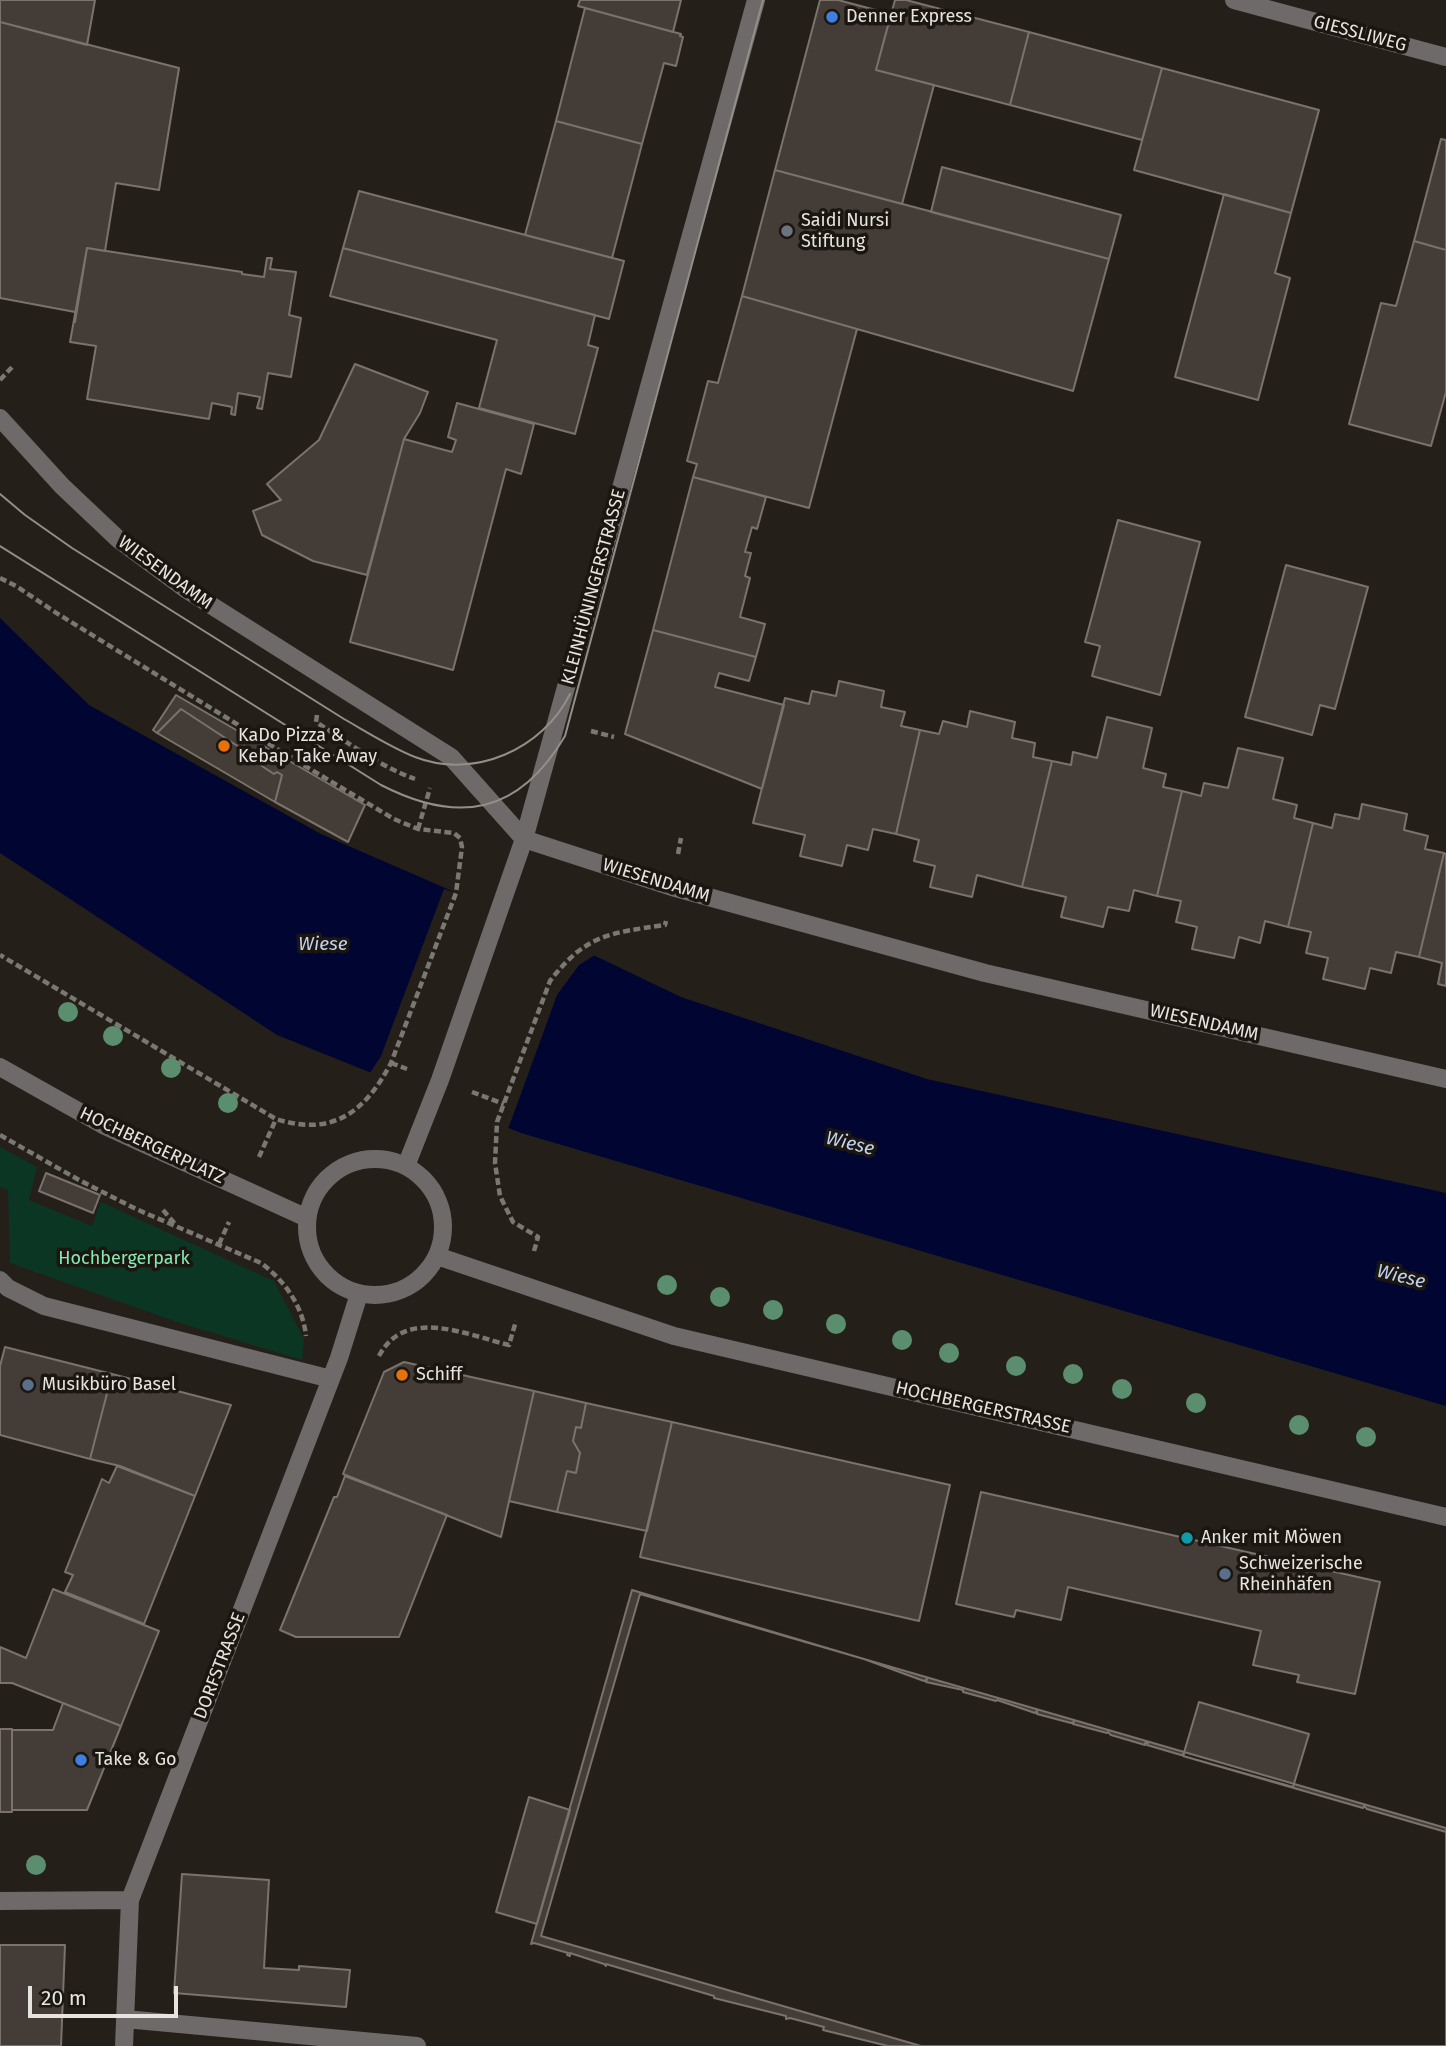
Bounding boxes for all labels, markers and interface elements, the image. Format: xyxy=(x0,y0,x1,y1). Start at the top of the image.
place label: Denner Express xyxy=(846,6,972,28)
marker: Denner Express xyxy=(824,9,840,25)
street label: GIESSLIWEG xyxy=(1311,11,1409,57)
place label: Saidi Nursi Stiftung xyxy=(801,210,889,252)
marker: Saidi Nursi Stiftung xyxy=(779,223,795,239)
street label: KLEINHÜNINGERSTRASSE xyxy=(557,487,631,687)
street label: WIESENDAMM xyxy=(114,532,216,614)
place label: KaDo Pizza & Kebap Take Away xyxy=(238,725,377,768)
marker: KaDo Pizza & Kebap Take Away xyxy=(216,738,232,754)
street label: WIESENDAMM xyxy=(600,854,712,908)
water label: Wiese xyxy=(298,934,348,956)
street label: WIESENDAMM xyxy=(1147,1000,1261,1046)
street label: HOCHBERGERPLATZ xyxy=(76,1103,228,1189)
water label: Wiese xyxy=(823,1127,877,1161)
park label: Hochbergerpark xyxy=(58,1248,190,1270)
water label: Wiese xyxy=(1374,1260,1428,1294)
place label: Schiff xyxy=(416,1364,462,1386)
marker: Schiff xyxy=(394,1367,410,1383)
place label: Musikbüro Basel xyxy=(42,1374,176,1396)
marker: Musikbüro Basel xyxy=(20,1377,36,1393)
street label: HOCHBERGERSTRASSE xyxy=(893,1377,1073,1439)
place label: Anker mit Möwen xyxy=(1201,1527,1342,1549)
marker: Anker mit Möwen xyxy=(1179,1530,1195,1546)
place label: Schweizerische Rheinhäfen xyxy=(1239,1553,1363,1596)
marker: Schweizerische Rheinhäfen xyxy=(1217,1566,1233,1582)
street label: DORFSTRASSE xyxy=(190,1610,250,1722)
place label: Take & Go xyxy=(95,1749,177,1771)
marker: Take & Go xyxy=(73,1752,89,1768)
scale bar xyxy=(32,1972,182,2016)
text: 20 m xyxy=(41,1985,87,2011)

